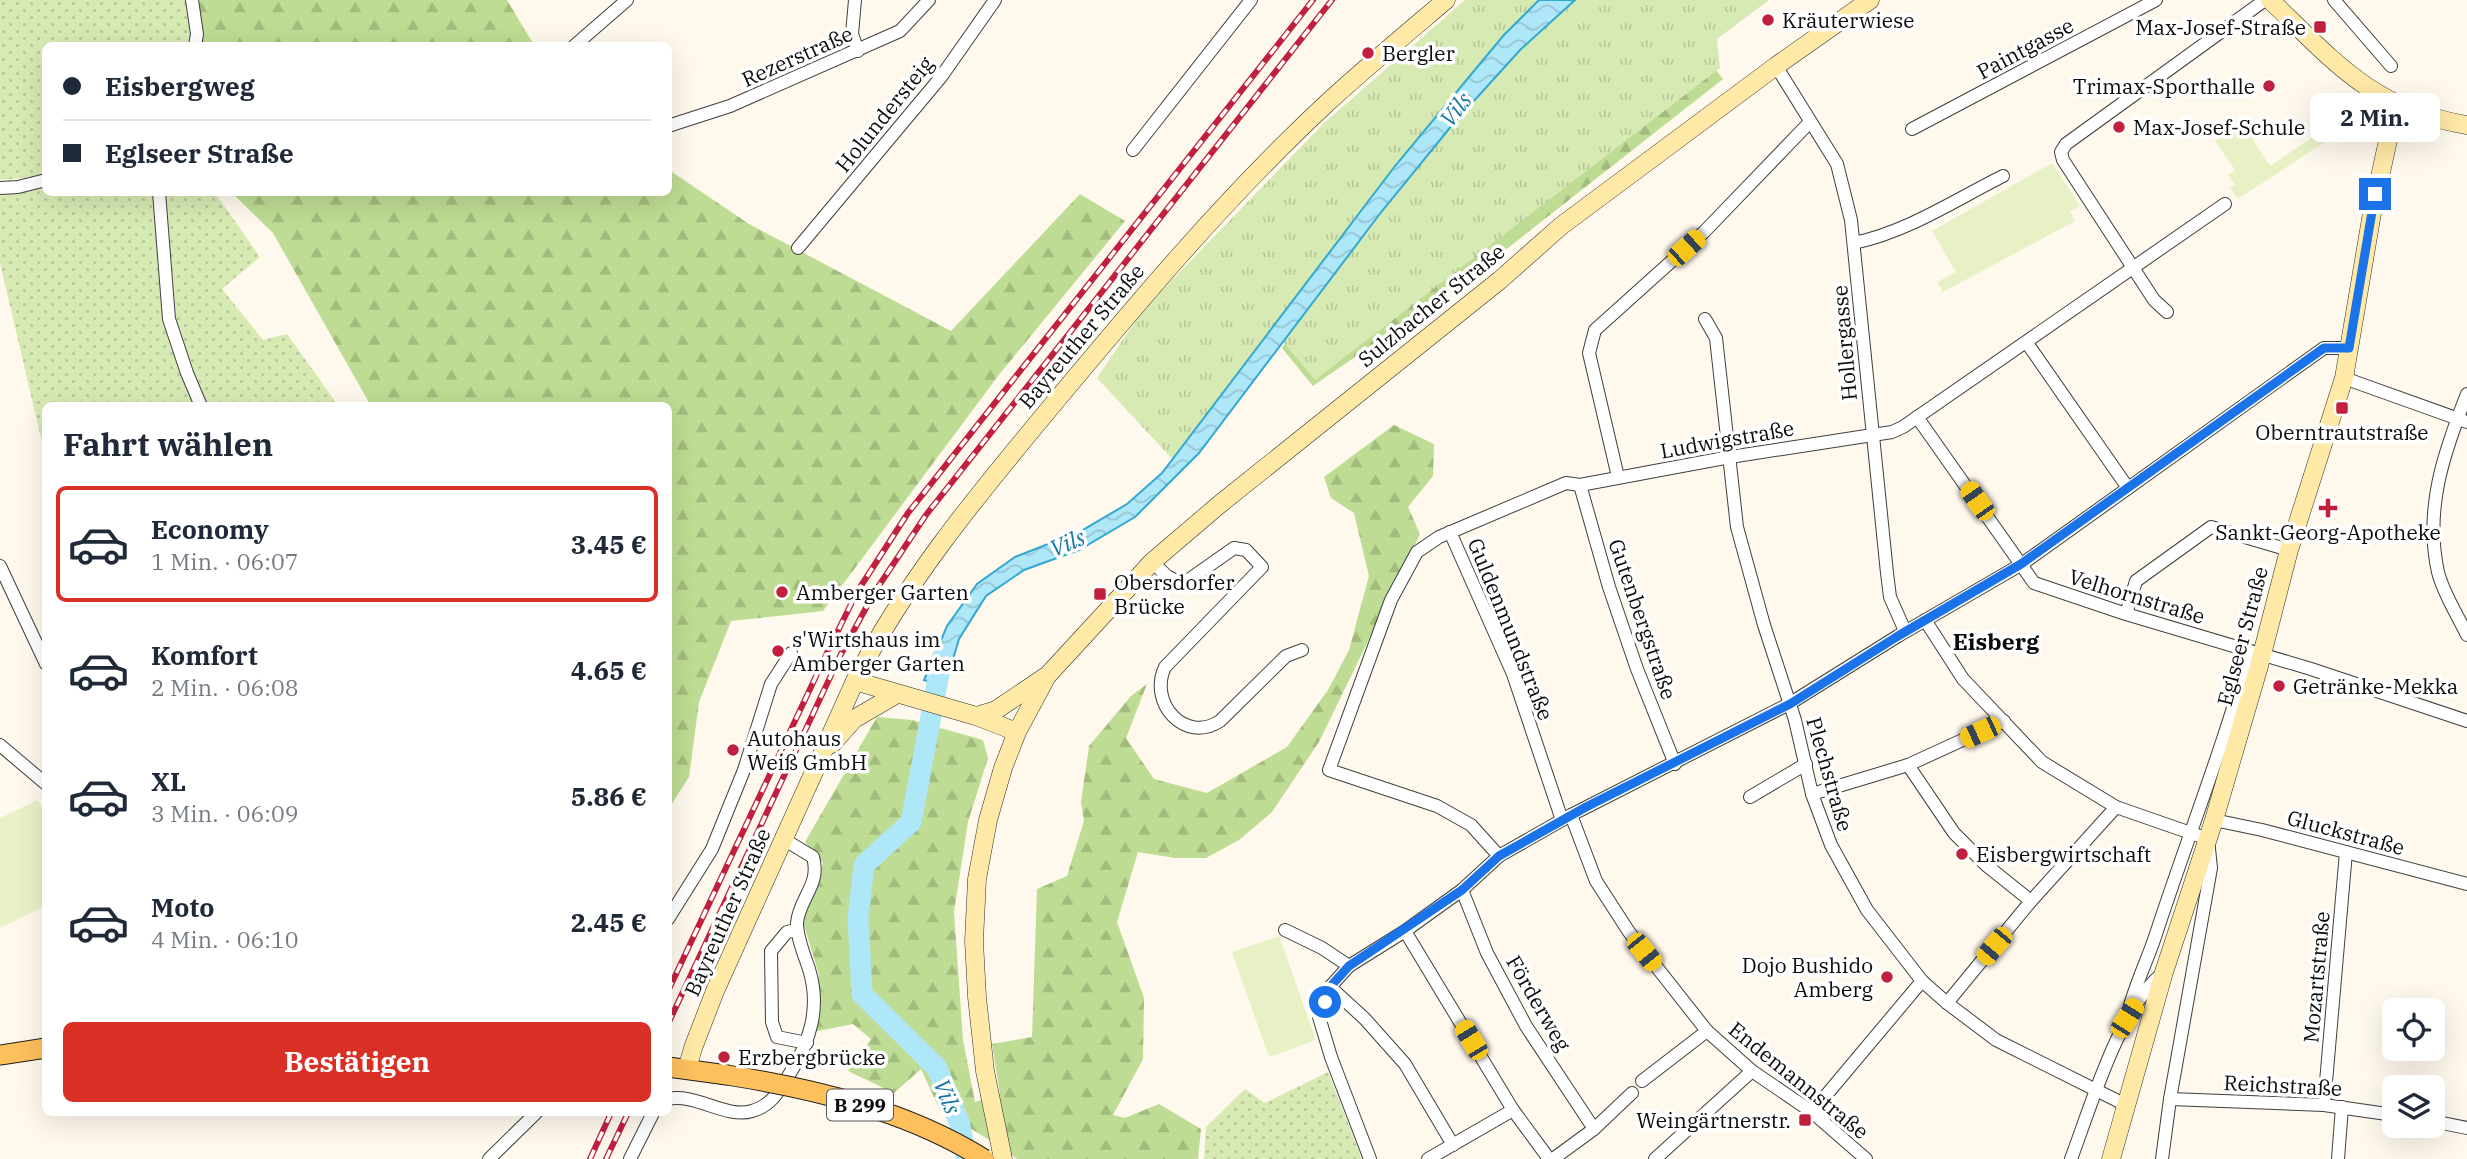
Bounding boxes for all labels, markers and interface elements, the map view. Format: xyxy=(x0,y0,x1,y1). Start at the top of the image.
place label: Kräuterwiese xyxy=(1782,6,1915,34)
street label: Paintgasse xyxy=(1972,11,2078,85)
marker: Kräuterwiese xyxy=(1760,12,1776,28)
place label: Max-Josef-Straße xyxy=(2135,13,2306,41)
street label: Rezerstraße xyxy=(737,19,857,93)
marker: Max-Josef-Straße xyxy=(2312,19,2328,35)
place label: Bergler xyxy=(1382,39,1456,67)
marker: Bergler xyxy=(1360,45,1376,61)
street label: Holundersteig xyxy=(829,50,940,178)
text: Eisbergweg xyxy=(105,69,255,103)
place label: Trimax-Sporthalle xyxy=(2073,72,2255,100)
marker: Trimax-Sporthalle xyxy=(2261,78,2277,94)
water label: Vils xyxy=(1432,85,1478,132)
callout: 2 Min. xyxy=(2310,92,2440,142)
text: 2 Min. xyxy=(2340,102,2410,132)
place label: Max-Josef-Schule xyxy=(2133,113,2305,141)
marker: Max-Josef-Schule xyxy=(2111,119,2127,135)
text: Eglseer Straße xyxy=(105,136,294,170)
route end xyxy=(2359,178,2391,210)
car xyxy=(1664,226,1709,270)
street label: Sulzbacher Straße xyxy=(1352,237,1510,373)
street label: Bayreuther Straße xyxy=(1012,258,1150,414)
street label: Hollergasse xyxy=(1825,284,1863,402)
marker: Oberntrautstraße xyxy=(2334,400,2350,416)
street label: Ludwigstraße xyxy=(1658,413,1796,465)
place label: Oberntrautstraße xyxy=(2255,418,2429,446)
text: Fahrt wählen xyxy=(63,423,273,465)
car xyxy=(1957,478,1998,524)
marker: Sankt-Georg-Apotheke xyxy=(2320,500,2336,516)
text: Economy xyxy=(151,512,269,546)
icon: car xyxy=(67,513,130,576)
place label: Sankt-Georg-Apotheke xyxy=(2215,518,2441,546)
water label: Vils xyxy=(1045,521,1090,563)
text: 3.45 € xyxy=(571,527,647,561)
street label: Guldenmundstraße xyxy=(1462,534,1560,724)
street label: Gutenbergstraße xyxy=(1602,535,1684,703)
text: 1 Min. · 06:07 xyxy=(151,546,298,576)
street label: Velhornstraße xyxy=(2065,562,2209,630)
street label: Eglseer Straße xyxy=(2210,563,2274,709)
place label: Obersdorfer Brücke xyxy=(1114,568,1235,620)
place label: Amberger Garten xyxy=(796,578,969,606)
marker: Amberger Garten xyxy=(774,584,790,600)
marker: Obersdorfer Brücke xyxy=(1092,586,1108,602)
place label: s'Wirtshaus im Amberger Garten xyxy=(792,625,965,677)
district label: Eisberg xyxy=(1953,626,2040,656)
text: Komfort xyxy=(151,638,258,672)
icon: car xyxy=(67,639,130,702)
marker: s'Wirtshaus im Amberger Garten xyxy=(770,643,786,659)
text: 4.65 € xyxy=(571,653,647,687)
text: 2 Min. · 06:08 xyxy=(151,672,298,702)
place label: Getränke-Mekka xyxy=(2293,672,2458,700)
marker: Getränke-Mekka xyxy=(2271,678,2287,694)
street label: Plechstraße xyxy=(1800,714,1860,834)
car xyxy=(1957,714,2004,750)
place label: Autohaus Weiß GmbH xyxy=(747,724,867,776)
marker: Autohaus Weiß GmbH xyxy=(725,742,741,758)
text: XL xyxy=(151,764,186,798)
icon: car xyxy=(67,765,130,828)
text: 5.86 € xyxy=(571,779,647,813)
text: 3 Min. · 06:09 xyxy=(151,798,298,828)
street label: Gluckstraße xyxy=(2284,803,2408,861)
street label: Bayreuther Straße xyxy=(677,823,777,1001)
place label: Eisbergwirtschaft xyxy=(1976,840,2151,868)
marker: Eisbergwirtschaft xyxy=(1954,846,1970,862)
text: Moto xyxy=(151,890,214,924)
icon: car xyxy=(67,891,130,954)
text: 2.45 € xyxy=(571,905,647,939)
street label: Mozartstraße xyxy=(2296,910,2336,1044)
car xyxy=(1973,923,2016,969)
text: 4 Min. · 06:10 xyxy=(151,924,298,954)
car xyxy=(1623,929,1666,975)
street label: Förderweg xyxy=(1500,950,1578,1057)
place label: Dojo Bushido Amberg xyxy=(1742,951,1874,1003)
marker: Dojo Bushido Amberg xyxy=(1879,969,1895,985)
route start xyxy=(1309,986,1341,1018)
car xyxy=(2107,995,2148,1041)
map controls xyxy=(2382,998,2445,1138)
button: locate xyxy=(2382,998,2445,1061)
street label: Endemannstraße xyxy=(1723,1015,1875,1145)
car xyxy=(1452,1017,1491,1063)
button: Bestätigen xyxy=(63,1022,651,1102)
place label: Erzbergbrücke xyxy=(738,1043,886,1071)
marker: Erzbergbrücke xyxy=(716,1049,732,1065)
street label: Reichstraße xyxy=(2223,1068,2343,1102)
water label: Vils xyxy=(927,1074,969,1119)
button: layers xyxy=(2382,1075,2445,1138)
road number: B 299 xyxy=(827,1090,893,1120)
place label: Weingärtnerstr. xyxy=(1636,1106,1791,1134)
marker: Weingärtnerstr. xyxy=(1797,1112,1813,1128)

